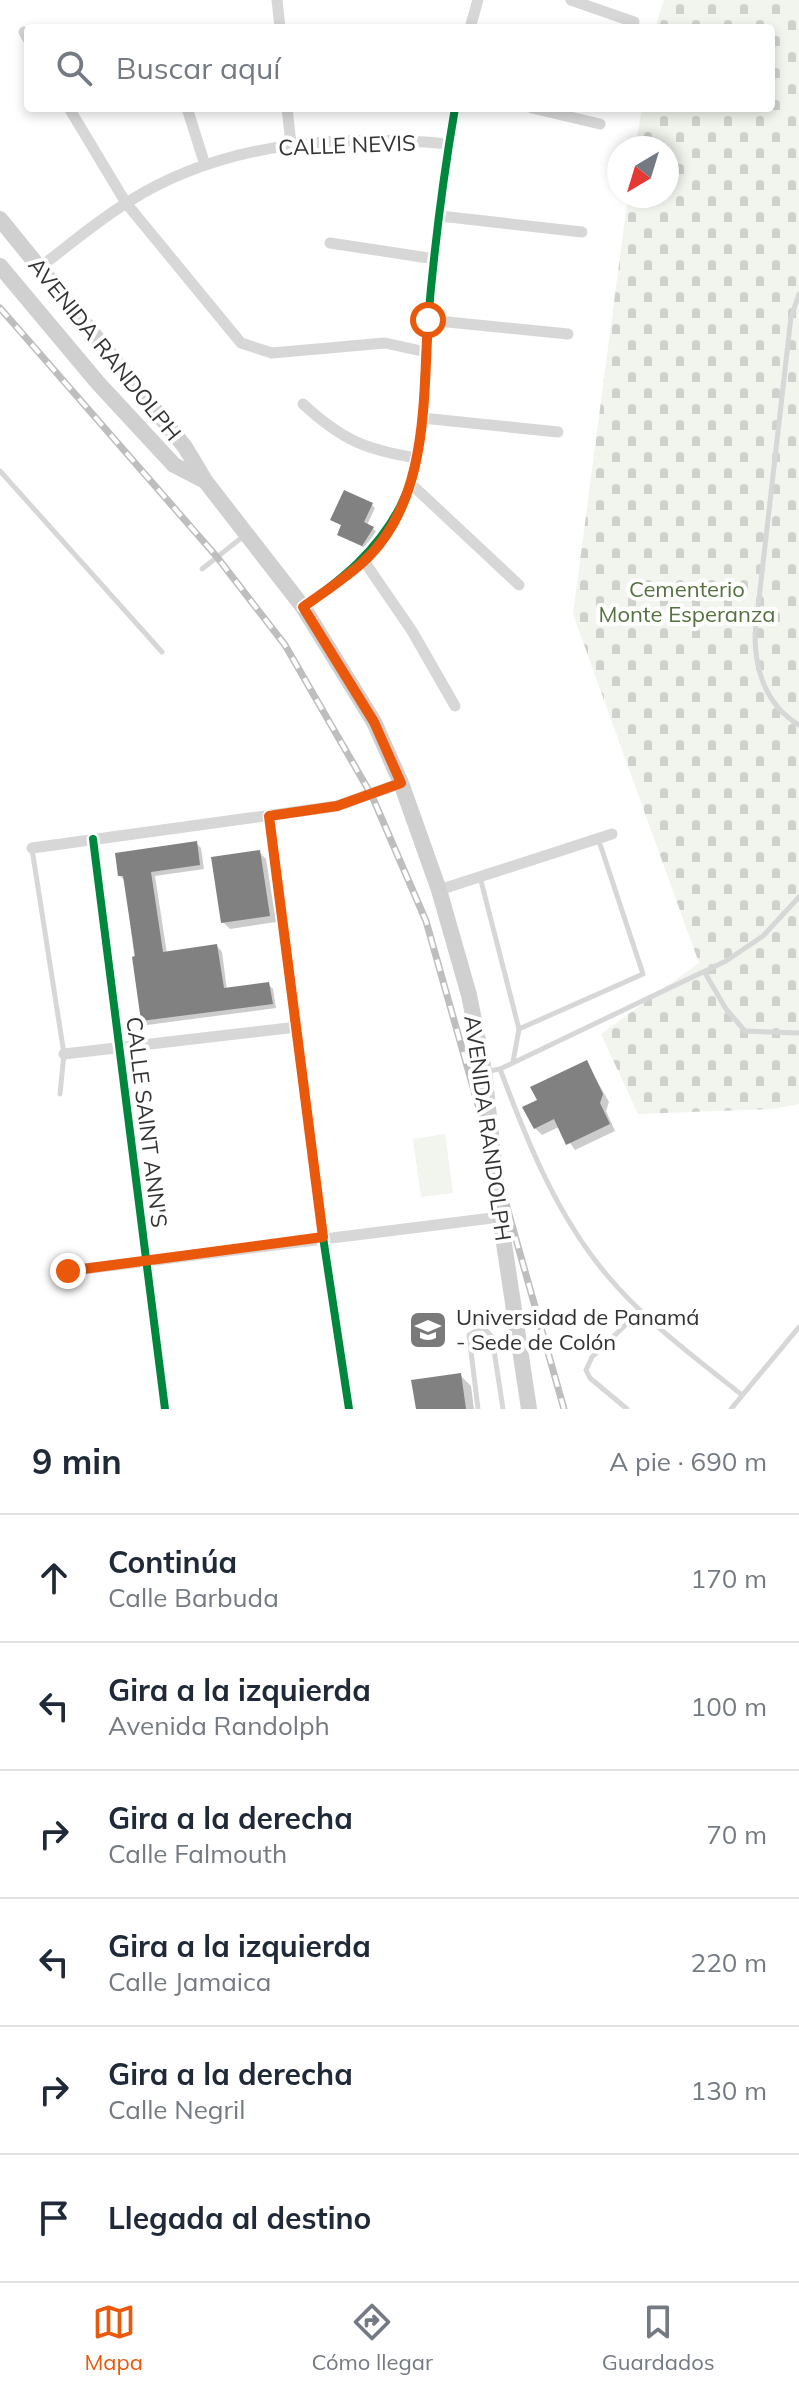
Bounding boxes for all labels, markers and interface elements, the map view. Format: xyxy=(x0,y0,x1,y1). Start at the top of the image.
search box xyxy=(24,24,775,112)
icon: search xyxy=(52,46,96,90)
text: Buscar aquí xyxy=(116,49,281,87)
street label: CALLE NEVIS xyxy=(278,129,416,161)
north arrow xyxy=(607,136,679,208)
street label: AVENIDA RANDOLPH xyxy=(22,252,188,446)
route start xyxy=(410,302,446,338)
park label: Cementerio Monte Esperanza xyxy=(599,575,775,628)
street label: AVENIDA RANDOLPH xyxy=(458,1013,518,1243)
street label: CALLE SAINT ANN'S xyxy=(120,1015,174,1229)
route end xyxy=(50,1253,86,1289)
place label: Universidad de Panamá - Sede de Colón xyxy=(456,1303,700,1356)
school or university icon: Universidad de Panamá - Sede de Colón xyxy=(407,1309,449,1351)
text: 9 min xyxy=(32,1440,122,1483)
text: A pie · 690 m xyxy=(609,1445,767,1478)
text: Continúa xyxy=(108,1543,237,1581)
icon: ahead xyxy=(32,1556,76,1600)
text: 170 m xyxy=(691,1562,767,1595)
text: Calle Barbuda xyxy=(108,1581,279,1614)
text: Gira a la izquierda xyxy=(108,1671,371,1709)
icon: left xyxy=(32,1684,76,1728)
text: 100 m xyxy=(691,1690,767,1723)
text: Avenida Randolph xyxy=(108,1709,330,1742)
text: Gira a la derecha xyxy=(108,1799,353,1837)
icon: right xyxy=(32,1812,76,1856)
text: 70 m xyxy=(706,1818,767,1851)
text: Calle Falmouth xyxy=(108,1837,287,1870)
text: Gira a la izquierda xyxy=(108,1927,371,1965)
icon: left xyxy=(32,1940,76,1984)
text: 220 m xyxy=(691,1946,767,1979)
text: Calle Jamaica xyxy=(108,1965,271,1998)
text: Gira a la derecha xyxy=(108,2055,353,2093)
icon: right xyxy=(32,2068,76,2112)
text: 130 m xyxy=(691,2074,767,2107)
text: Calle Negril xyxy=(108,2093,245,2126)
icon: arrive xyxy=(32,2196,76,2240)
text: Llegada al destino xyxy=(108,2199,371,2237)
tab: Mapa xyxy=(84,2300,143,2376)
tab: Cómo llegar xyxy=(312,2300,433,2376)
tab: Guardados xyxy=(602,2300,715,2376)

